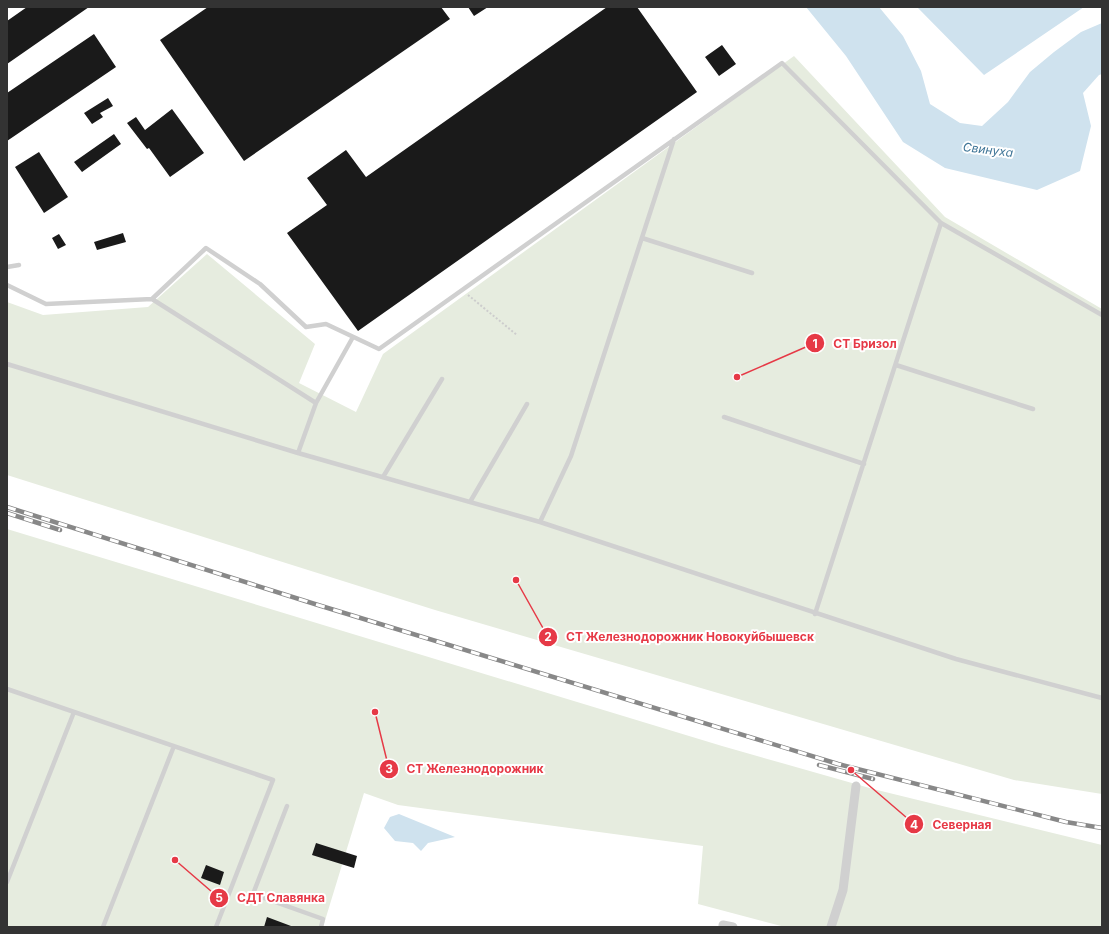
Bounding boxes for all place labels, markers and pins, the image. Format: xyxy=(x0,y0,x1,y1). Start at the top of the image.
callout: СТ Бризол xyxy=(805,331,904,355)
callout: СТ Железнодорожник Новокуйбышевск xyxy=(538,625,822,649)
callout: СТ Железнодорожник xyxy=(379,757,552,781)
callout: Северная xyxy=(904,812,999,836)
callout: СДТ Славянка xyxy=(209,886,333,910)

